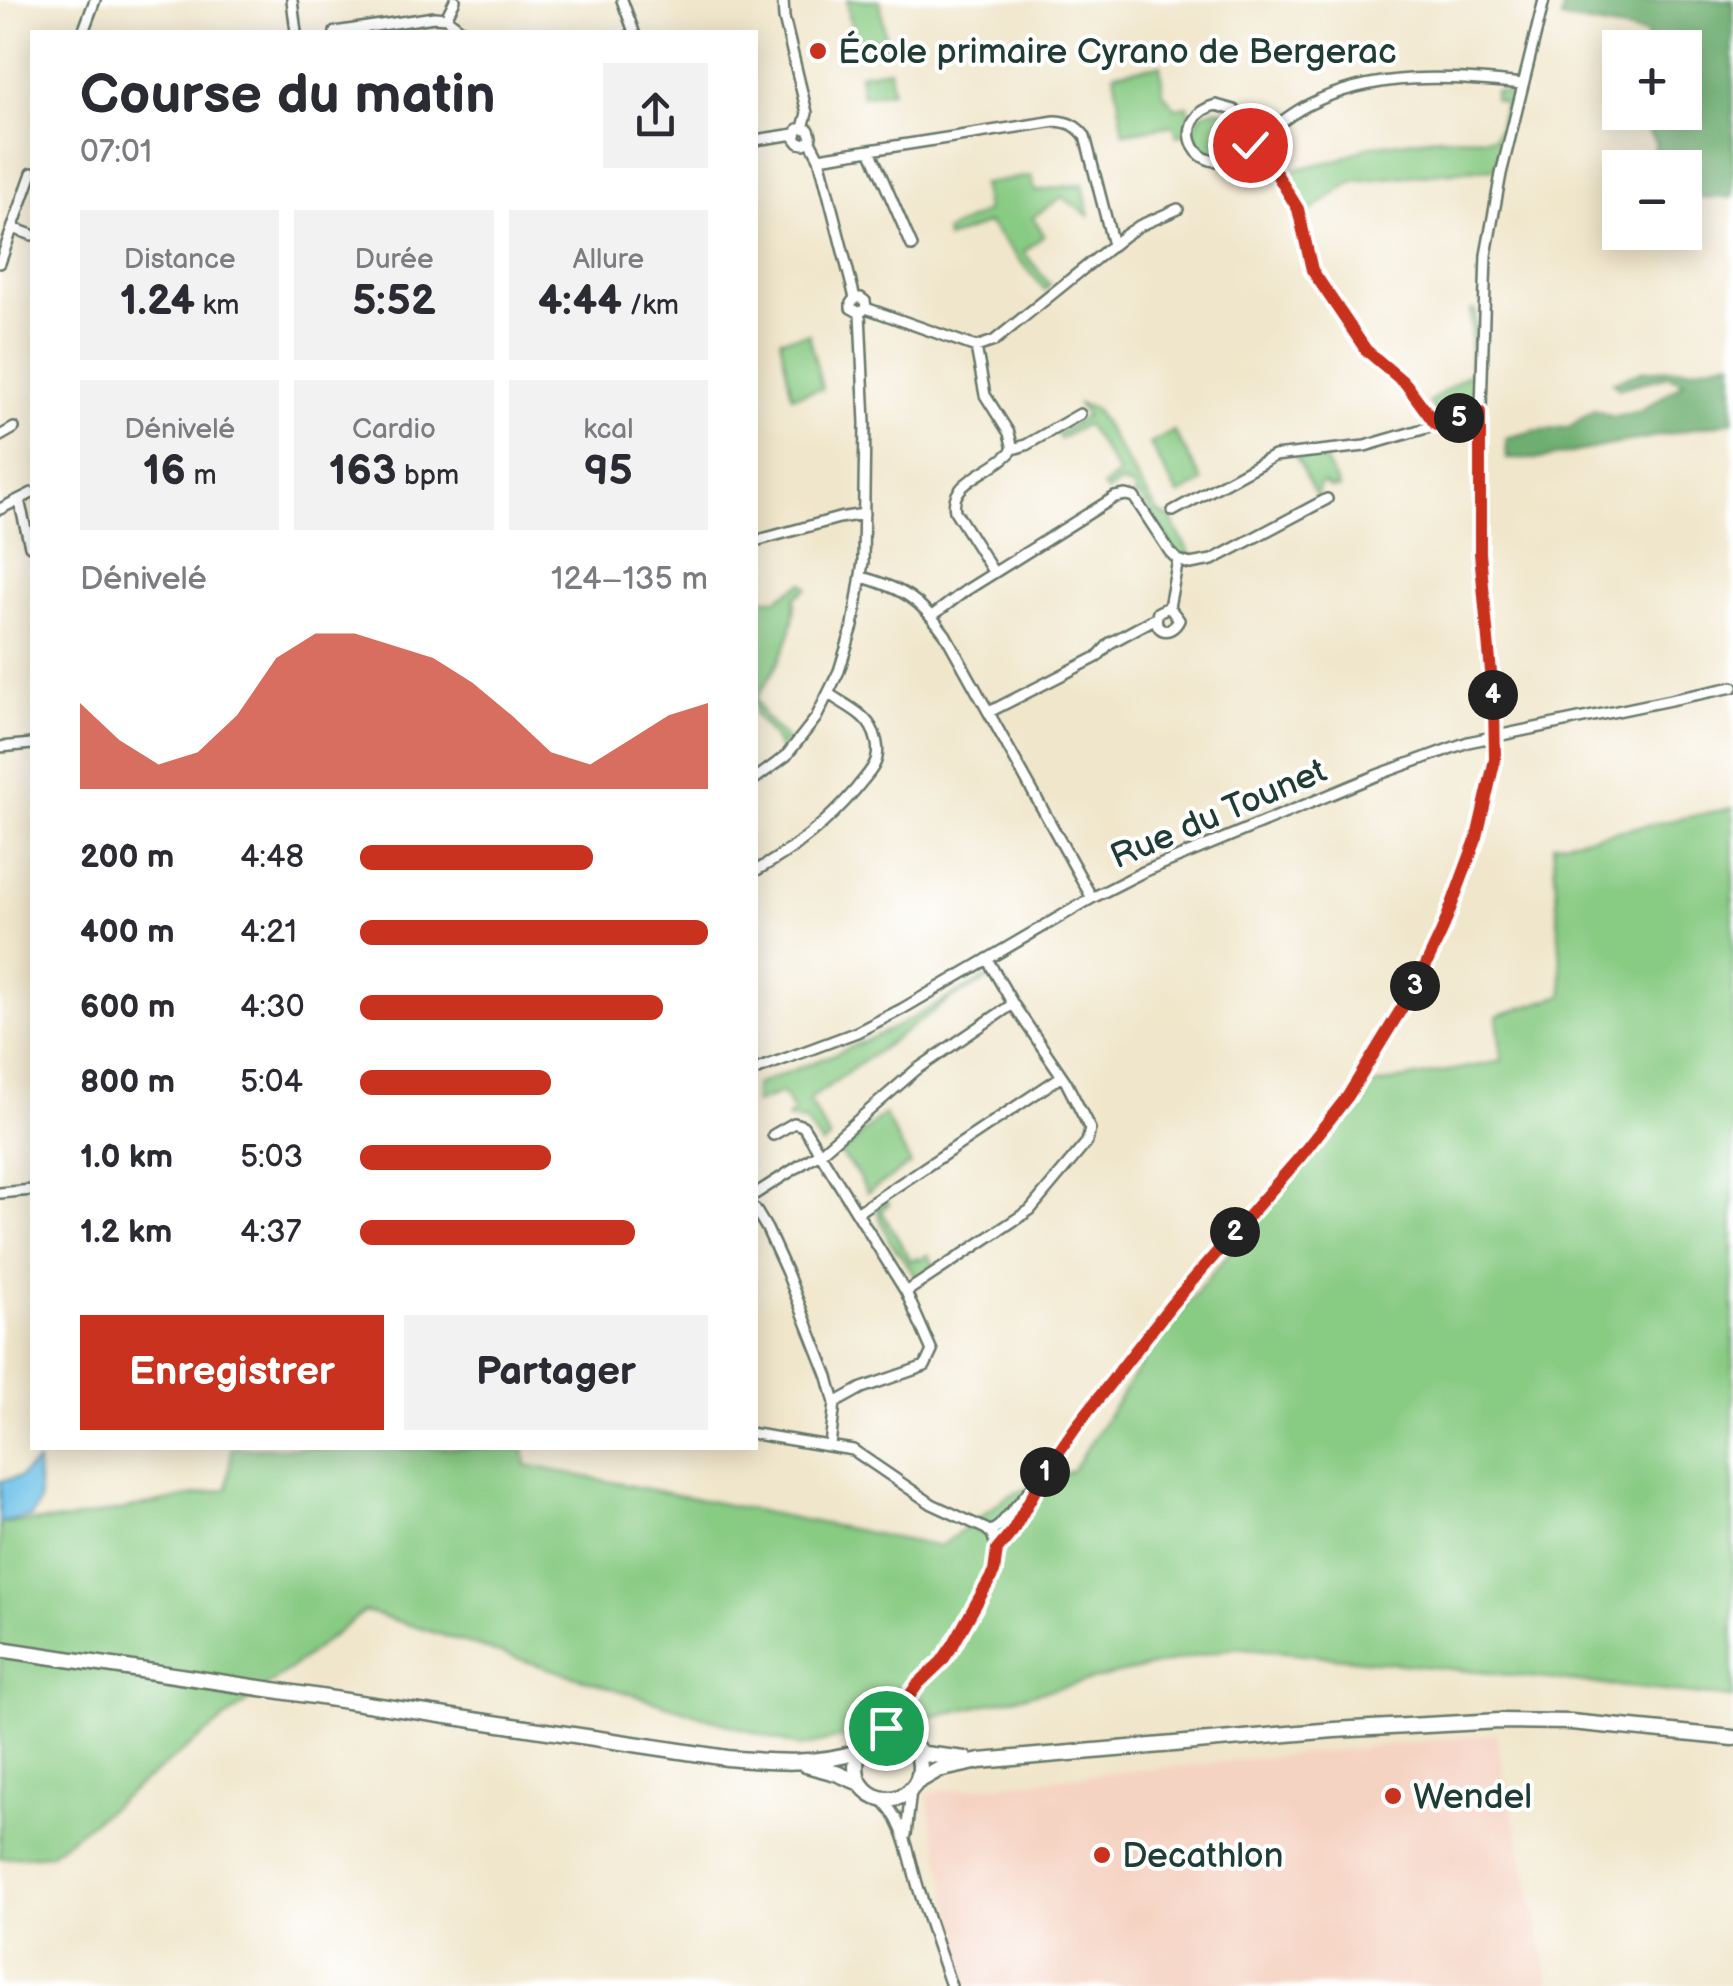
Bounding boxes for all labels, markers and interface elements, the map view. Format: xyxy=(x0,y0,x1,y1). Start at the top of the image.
place label: École primaire Cyrano de Bergerac xyxy=(838,30,1397,74)
map controls xyxy=(1602,30,1702,250)
button: + xyxy=(1602,30,1702,130)
marker: École primaire Cyrano de Bergerac xyxy=(807,40,829,62)
text: Course du matin xyxy=(80,62,496,129)
button: share xyxy=(603,63,708,168)
pin xyxy=(1208,103,1293,188)
icon: check xyxy=(1223,118,1278,173)
text: 07:01 xyxy=(80,133,152,172)
button: − xyxy=(1602,150,1702,250)
text: Distance xyxy=(124,243,236,276)
text: Durée xyxy=(354,243,434,276)
text: Allure xyxy=(573,243,644,276)
text: 1.24 xyxy=(120,276,195,327)
text: 5:52 xyxy=(352,276,436,327)
text: 4:44 xyxy=(538,276,622,327)
text: km xyxy=(195,289,239,322)
text: /km xyxy=(622,289,679,322)
pin: 5 xyxy=(1434,393,1484,443)
text: 5 xyxy=(1451,401,1467,434)
text: Dénivelé xyxy=(124,413,235,446)
text: Cardio xyxy=(352,413,436,446)
text: kcal xyxy=(583,413,633,446)
text: 16 xyxy=(143,446,186,497)
text: 163 xyxy=(329,446,396,497)
text: 95 xyxy=(584,446,633,497)
text: m xyxy=(186,459,217,492)
text: bpm xyxy=(396,459,459,492)
text: Dénivelé xyxy=(80,560,207,599)
text: 124–135 m xyxy=(551,560,708,599)
pin: 4 xyxy=(1468,670,1518,720)
text: 4 xyxy=(1485,678,1501,711)
street label: Rue du Tounet xyxy=(1104,750,1333,879)
text: 200 m xyxy=(80,838,174,877)
text: 4:48 xyxy=(240,838,304,877)
text: 400 m xyxy=(80,913,175,952)
text: 4:21 xyxy=(240,913,297,952)
pin: 3 xyxy=(1390,961,1440,1011)
text: 3 xyxy=(1407,969,1423,1002)
text: 600 m xyxy=(80,988,175,1027)
text: 4:30 xyxy=(240,988,304,1027)
text: 800 m xyxy=(80,1063,175,1102)
text: 5:04 xyxy=(240,1063,303,1102)
text: 1.0 km xyxy=(80,1138,173,1177)
text: 5:03 xyxy=(240,1138,303,1177)
pin: 2 xyxy=(1210,1207,1260,1257)
text: 1.2 km xyxy=(80,1213,172,1252)
text: 4:37 xyxy=(240,1213,301,1252)
text: 2 xyxy=(1227,1215,1243,1248)
button: Enregistrer xyxy=(80,1315,384,1430)
button: Partager xyxy=(404,1315,708,1430)
pin: 1 xyxy=(1020,1447,1070,1497)
text: 1 xyxy=(1039,1455,1051,1488)
pin xyxy=(844,1686,929,1771)
icon: arrive xyxy=(859,1701,914,1756)
place label: Wendel xyxy=(1413,1776,1532,1819)
marker: Wendel xyxy=(1382,1785,1404,1807)
place label: Decathlon xyxy=(1122,1835,1284,1878)
marker: Decathlon xyxy=(1091,1844,1113,1866)

